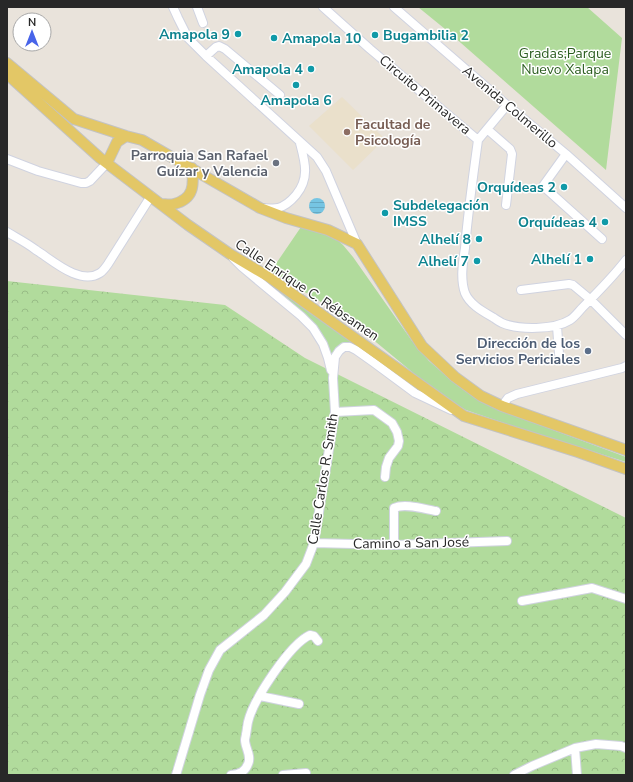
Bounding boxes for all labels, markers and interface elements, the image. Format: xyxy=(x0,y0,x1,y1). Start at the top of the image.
north arrow xyxy=(12,12,52,52)
text: N xyxy=(28,15,36,30)
place label: Amapola 9 xyxy=(159,25,230,44)
place label: Bugambilia 2 xyxy=(383,26,469,45)
marker: Amapola 9 xyxy=(233,29,243,39)
place label: Amapola 10 xyxy=(282,29,362,48)
marker: Bugambilia 2 xyxy=(370,30,380,40)
marker: Amapola 10 xyxy=(269,33,279,43)
park label: Gradas;Parque Nuevo Xalapa xyxy=(519,44,611,79)
street label: Circuito Primavera xyxy=(375,51,475,139)
place label: Amapola 4 xyxy=(232,60,304,79)
street label: Avenida Colmerillo xyxy=(458,61,562,153)
marker: Amapola 4 xyxy=(306,64,316,74)
marker: Amapola 6 xyxy=(291,80,301,90)
place label: Amapola 6 xyxy=(260,91,332,110)
place label: Facultad de Psicología xyxy=(355,115,431,150)
marker: Facultad de Psicología xyxy=(342,127,352,137)
place label: Parroquia San Rafael Guízar y Valencia xyxy=(131,146,269,181)
marker: Parroquia San Rafael Guízar y Valencia xyxy=(271,158,281,168)
place label: Orquídeas 2 xyxy=(477,178,556,197)
marker: Orquídeas 2 xyxy=(559,182,569,192)
place label: Subdelegación IMSS xyxy=(393,196,489,231)
marker: Subdelegación IMSS xyxy=(380,208,390,218)
place label: Orquídeas 4 xyxy=(518,213,598,232)
marker: Orquídeas 4 xyxy=(600,217,610,227)
place label: Alhelí 8 xyxy=(420,230,471,249)
marker: Alhelí 8 xyxy=(474,234,484,244)
street label: Calle Enrique C. Rébsamen xyxy=(231,235,383,345)
place label: Alhelí 1 xyxy=(531,250,582,269)
place label: Alhelí 7 xyxy=(418,252,469,271)
marker: Alhelí 1 xyxy=(585,254,595,264)
marker: Alhelí 7 xyxy=(472,256,482,266)
place label: Dirección de los Servicios Periciales xyxy=(456,334,580,369)
marker: Dirección de los Servicios Periciales xyxy=(583,346,593,356)
street label: Calle Carlos R. Smith xyxy=(303,412,343,546)
street label: Camino a San José xyxy=(353,532,469,554)

